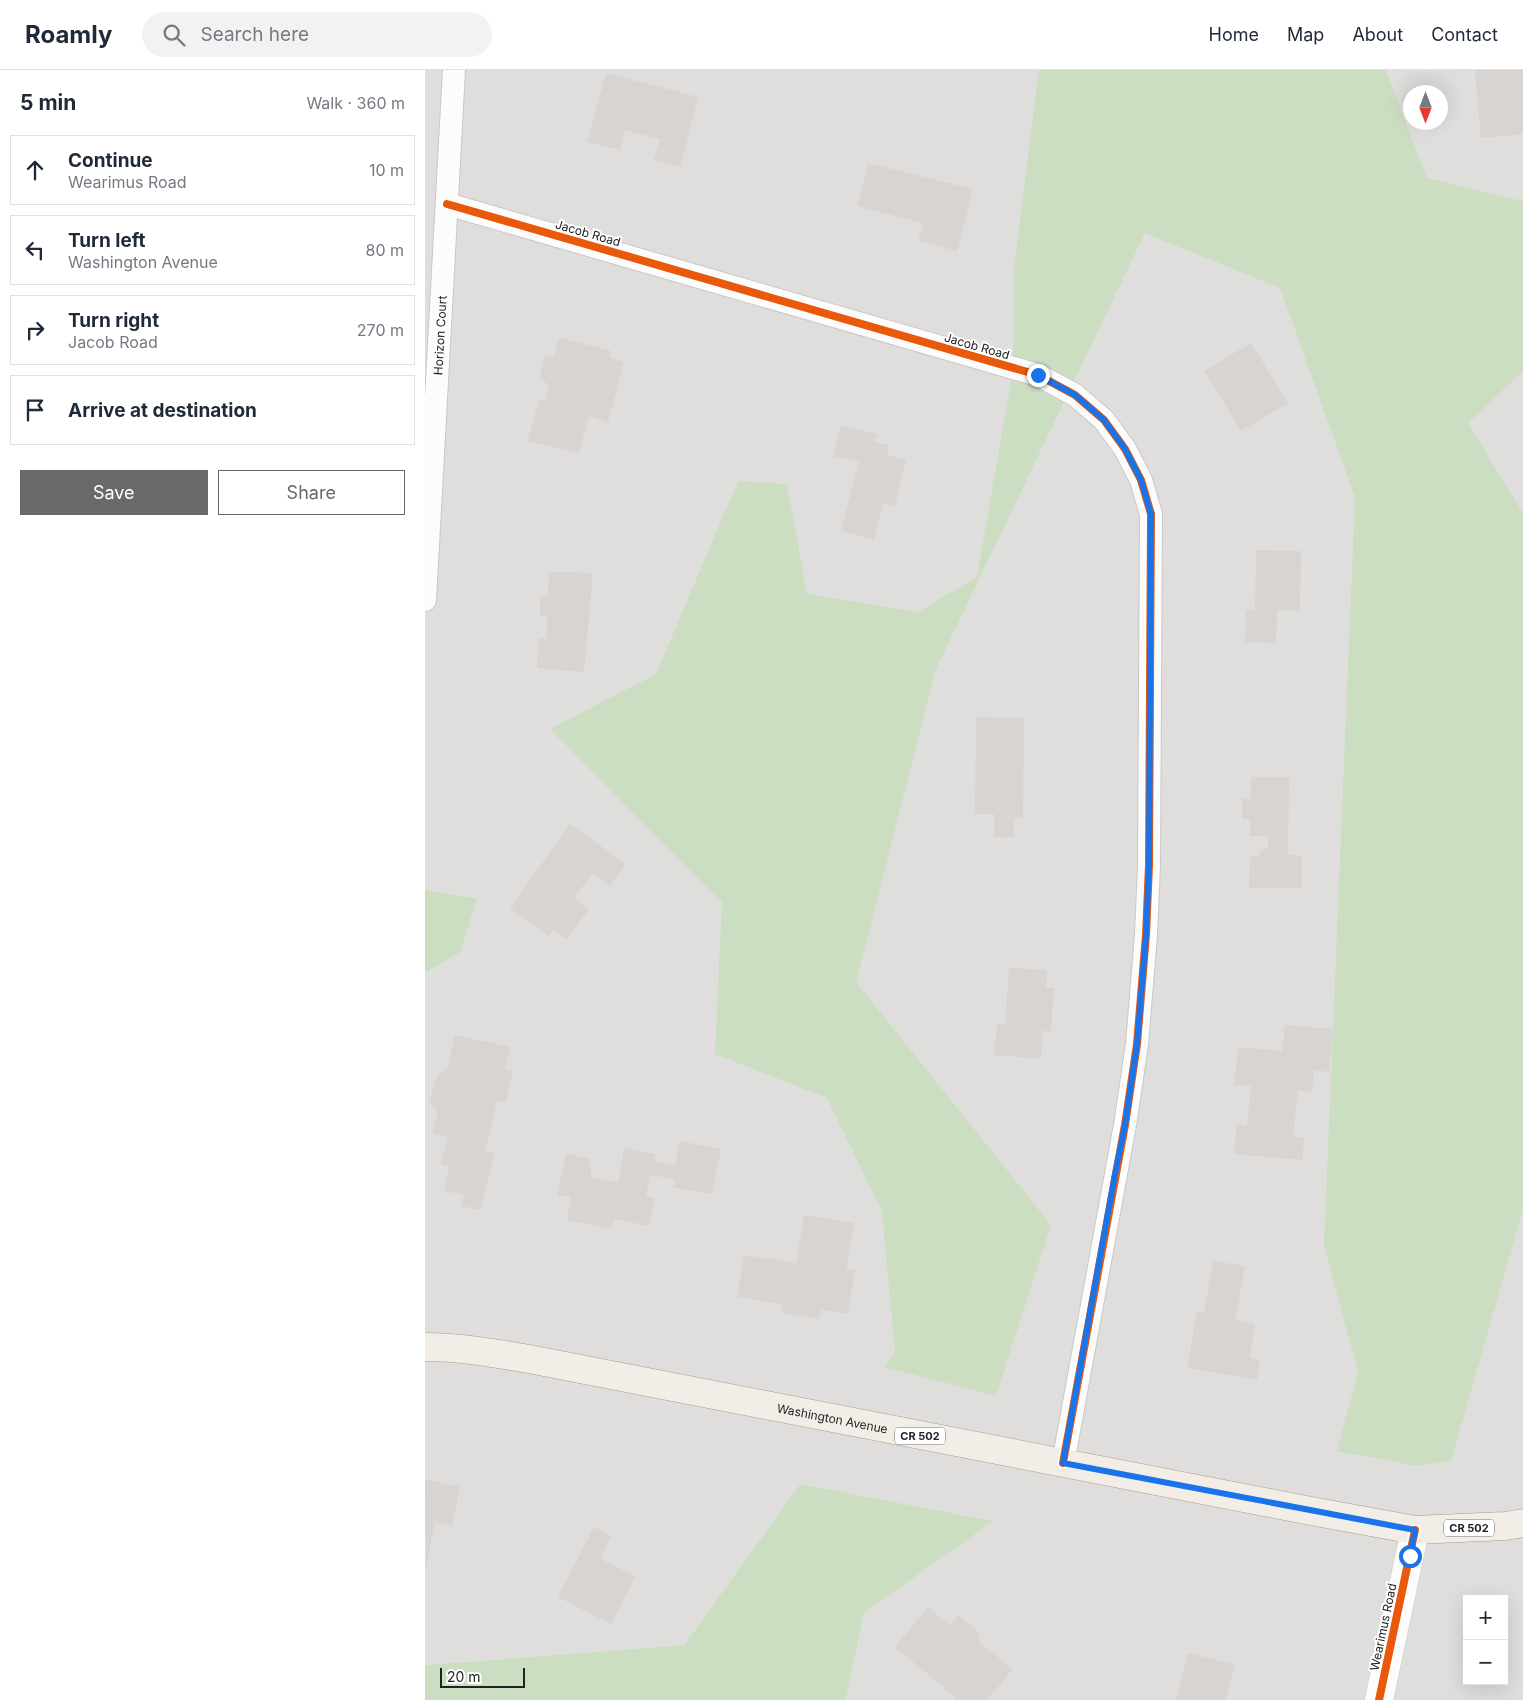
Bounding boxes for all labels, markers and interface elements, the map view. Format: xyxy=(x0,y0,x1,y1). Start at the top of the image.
search box xyxy=(142,12,492,57)
text: Roamly xyxy=(25,20,112,49)
icon: search xyxy=(160,21,188,49)
text: Search here xyxy=(200,23,309,46)
text: Home xyxy=(1209,24,1259,45)
text: Map xyxy=(1287,24,1324,45)
text: About xyxy=(1352,24,1403,45)
text: Contact xyxy=(1431,24,1498,45)
north arrow xyxy=(1403,85,1448,130)
text: 5 min xyxy=(20,90,76,115)
text: Walk · 360 m xyxy=(306,93,405,113)
text: Continue xyxy=(68,149,153,172)
icon: ahead xyxy=(21,156,49,184)
text: 10 m xyxy=(369,160,404,180)
text: Wearimus Road xyxy=(68,172,187,192)
street label: Jacob Road xyxy=(554,217,622,249)
text: Turn left xyxy=(68,229,146,252)
icon: left xyxy=(21,236,49,264)
text: 80 m xyxy=(365,240,404,260)
text: Washington Avenue xyxy=(68,252,218,272)
street label: Horizon Court xyxy=(430,295,449,376)
text: Turn right xyxy=(68,309,159,332)
icon: right xyxy=(21,316,49,344)
text: 270 m xyxy=(357,320,404,340)
street label: Jacob Road xyxy=(943,330,1011,362)
text: Jacob Road xyxy=(68,332,158,352)
route end xyxy=(1027,364,1050,387)
icon: arrive xyxy=(21,396,49,424)
text: Arrive at destination xyxy=(68,399,257,422)
button: Save xyxy=(20,470,208,515)
button: Share xyxy=(218,470,405,515)
street label: Washington Avenue xyxy=(776,1400,889,1436)
road number: CR 502 xyxy=(895,1428,945,1444)
road number: CR 502 xyxy=(1444,1520,1494,1536)
route start xyxy=(1399,1545,1422,1568)
street label: Wearimus Road xyxy=(1366,1582,1400,1672)
map controls xyxy=(1463,1595,1508,1685)
button: + xyxy=(1463,1595,1508,1640)
button: − xyxy=(1463,1640,1508,1685)
scale bar xyxy=(440,1665,525,1688)
text: 20 m xyxy=(447,1668,481,1685)

